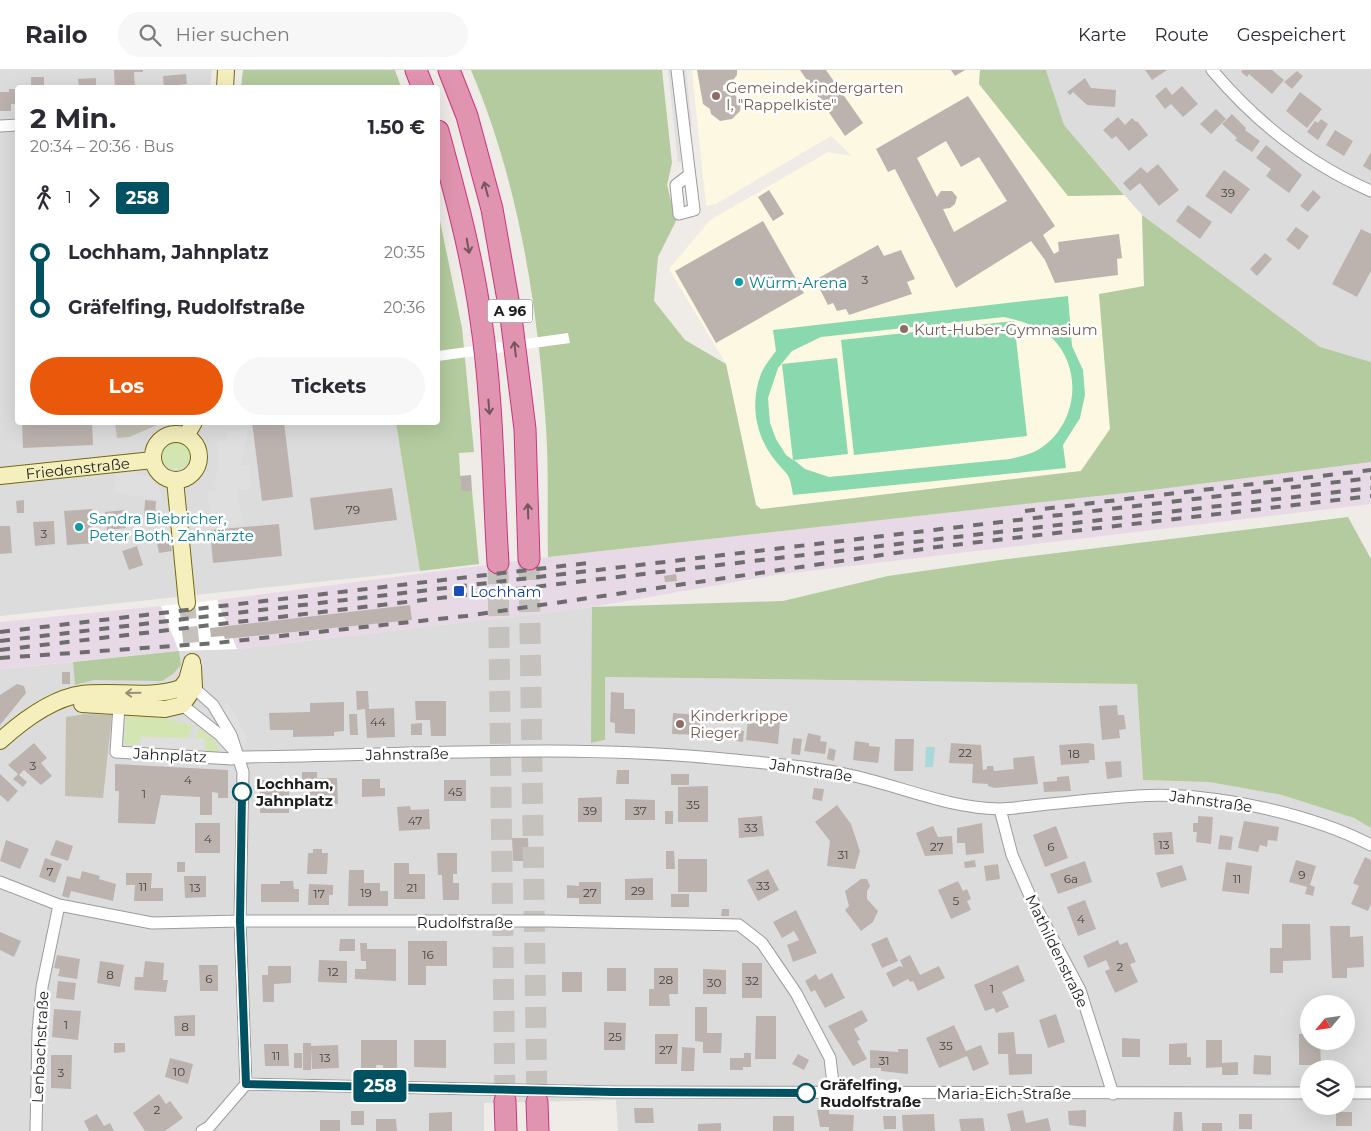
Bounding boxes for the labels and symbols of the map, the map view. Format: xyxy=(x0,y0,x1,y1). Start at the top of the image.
place label: Gemeindekindergarten I, "Rappelkiste" xyxy=(726,78,904,114)
marker: Gemeindekindergarten I, "Rappelkiste" xyxy=(710,90,722,102)
one-way arrow xyxy=(481,182,491,198)
house number: 39 xyxy=(1221,185,1235,200)
one-way arrow xyxy=(463,237,473,253)
house number: 3 xyxy=(862,272,869,287)
place label: Würm-Arena xyxy=(749,273,847,292)
marker: Würm-Arena xyxy=(733,276,745,288)
road number: A 96 xyxy=(488,300,532,322)
place label: Kurt-Huber-Gymnasium xyxy=(914,320,1098,339)
marker: Kurt-Huber-Gymnasium xyxy=(898,323,910,335)
one-way arrow xyxy=(510,341,520,357)
one-way arrow xyxy=(484,398,493,414)
street label: Friedenstraße xyxy=(25,453,131,483)
house number: 79 xyxy=(346,502,360,517)
one-way arrow xyxy=(523,503,532,519)
place label: Sandra Biebricher, Peter Both, Zahnärzte xyxy=(89,509,254,545)
marker: Sandra Biebricher, Peter Both, Zahnärzte xyxy=(73,521,85,533)
house number: 3 xyxy=(41,526,48,541)
place label: Lochham xyxy=(470,582,542,601)
marker: Lochham xyxy=(452,584,466,598)
one-way arrow xyxy=(126,688,142,698)
place label: Kinderkrippe Rieger xyxy=(690,706,788,742)
house number: 44 xyxy=(370,714,386,729)
marker: Kinderkrippe Rieger xyxy=(674,718,686,730)
street label: Jahnplatz xyxy=(132,744,208,766)
street label: Jahnstraße xyxy=(364,744,449,764)
house number: 22 xyxy=(958,745,972,760)
house number: 18 xyxy=(1068,746,1080,761)
street label: Jahnstraße xyxy=(767,754,854,786)
house number: 3 xyxy=(30,758,37,773)
house number: 4 xyxy=(184,772,192,787)
place label: Lochham, Jahnplatz xyxy=(255,774,333,810)
marker: Lochham, Jahnplatz xyxy=(232,782,252,802)
house number: 45 xyxy=(448,784,463,799)
house number: 1 xyxy=(142,786,146,801)
street label: Jahnstraße xyxy=(1167,786,1254,816)
house number: 35 xyxy=(686,797,700,812)
house number: 39 xyxy=(583,803,597,818)
house number: 37 xyxy=(633,803,647,818)
house number: 47 xyxy=(408,813,422,828)
house number: 33 xyxy=(744,820,758,835)
house number: 4 xyxy=(204,831,212,846)
house number: 13 xyxy=(1158,837,1170,852)
house number: 27 xyxy=(930,839,944,854)
house number: 6 xyxy=(1047,839,1055,854)
house number: 31 xyxy=(837,847,849,862)
house number: 7 xyxy=(46,864,54,879)
house number: 9 xyxy=(1298,867,1306,882)
house number: 6a xyxy=(1064,871,1078,886)
house number: 11 xyxy=(1233,871,1241,886)
house number: 33 xyxy=(756,878,770,893)
house number: 11 xyxy=(139,879,147,894)
house number: 13 xyxy=(189,880,201,895)
house number: 21 xyxy=(406,880,418,895)
house number: 29 xyxy=(631,883,645,898)
house number: 19 xyxy=(360,885,372,900)
house number: 27 xyxy=(583,885,597,900)
house number: 17 xyxy=(313,886,325,901)
street label: Mathildenstraße xyxy=(1021,891,1093,1011)
house number: 5 xyxy=(953,893,960,908)
house number: 4 xyxy=(1077,911,1085,926)
street label: Rudolfstraße xyxy=(417,913,513,932)
house number: 16 xyxy=(422,947,434,962)
house number: 2 xyxy=(1117,959,1124,974)
house number: 12 xyxy=(327,964,339,979)
house number: 8 xyxy=(106,967,114,982)
house number: 6 xyxy=(205,971,213,986)
house number: 28 xyxy=(659,972,674,987)
house number: 32 xyxy=(745,973,759,988)
house number: 30 xyxy=(707,975,721,990)
house number: 1 xyxy=(990,981,994,996)
street label: Lenbachstraße xyxy=(28,991,52,1103)
north arrow xyxy=(1300,995,1355,1050)
house number: 1 xyxy=(64,1017,68,1032)
house number: 8 xyxy=(181,1019,189,1034)
house number: 25 xyxy=(608,1029,622,1044)
house number: 35 xyxy=(939,1038,953,1053)
house number: 27 xyxy=(659,1042,673,1057)
house number: 11 xyxy=(272,1048,280,1063)
house number: 13 xyxy=(319,1050,331,1065)
house number: 31 xyxy=(878,1053,890,1068)
house number: 10 xyxy=(173,1064,185,1079)
house number: 3 xyxy=(58,1065,65,1080)
line badge: 258 xyxy=(351,1070,409,1102)
place label: Gräfelfing, Rudolfstraße xyxy=(820,1075,921,1111)
marker: Gräfelfing, Rudolfstraße xyxy=(796,1083,816,1103)
street label: Maria-Eich-Straße xyxy=(937,1084,1071,1103)
house number: 2 xyxy=(154,1102,161,1117)

